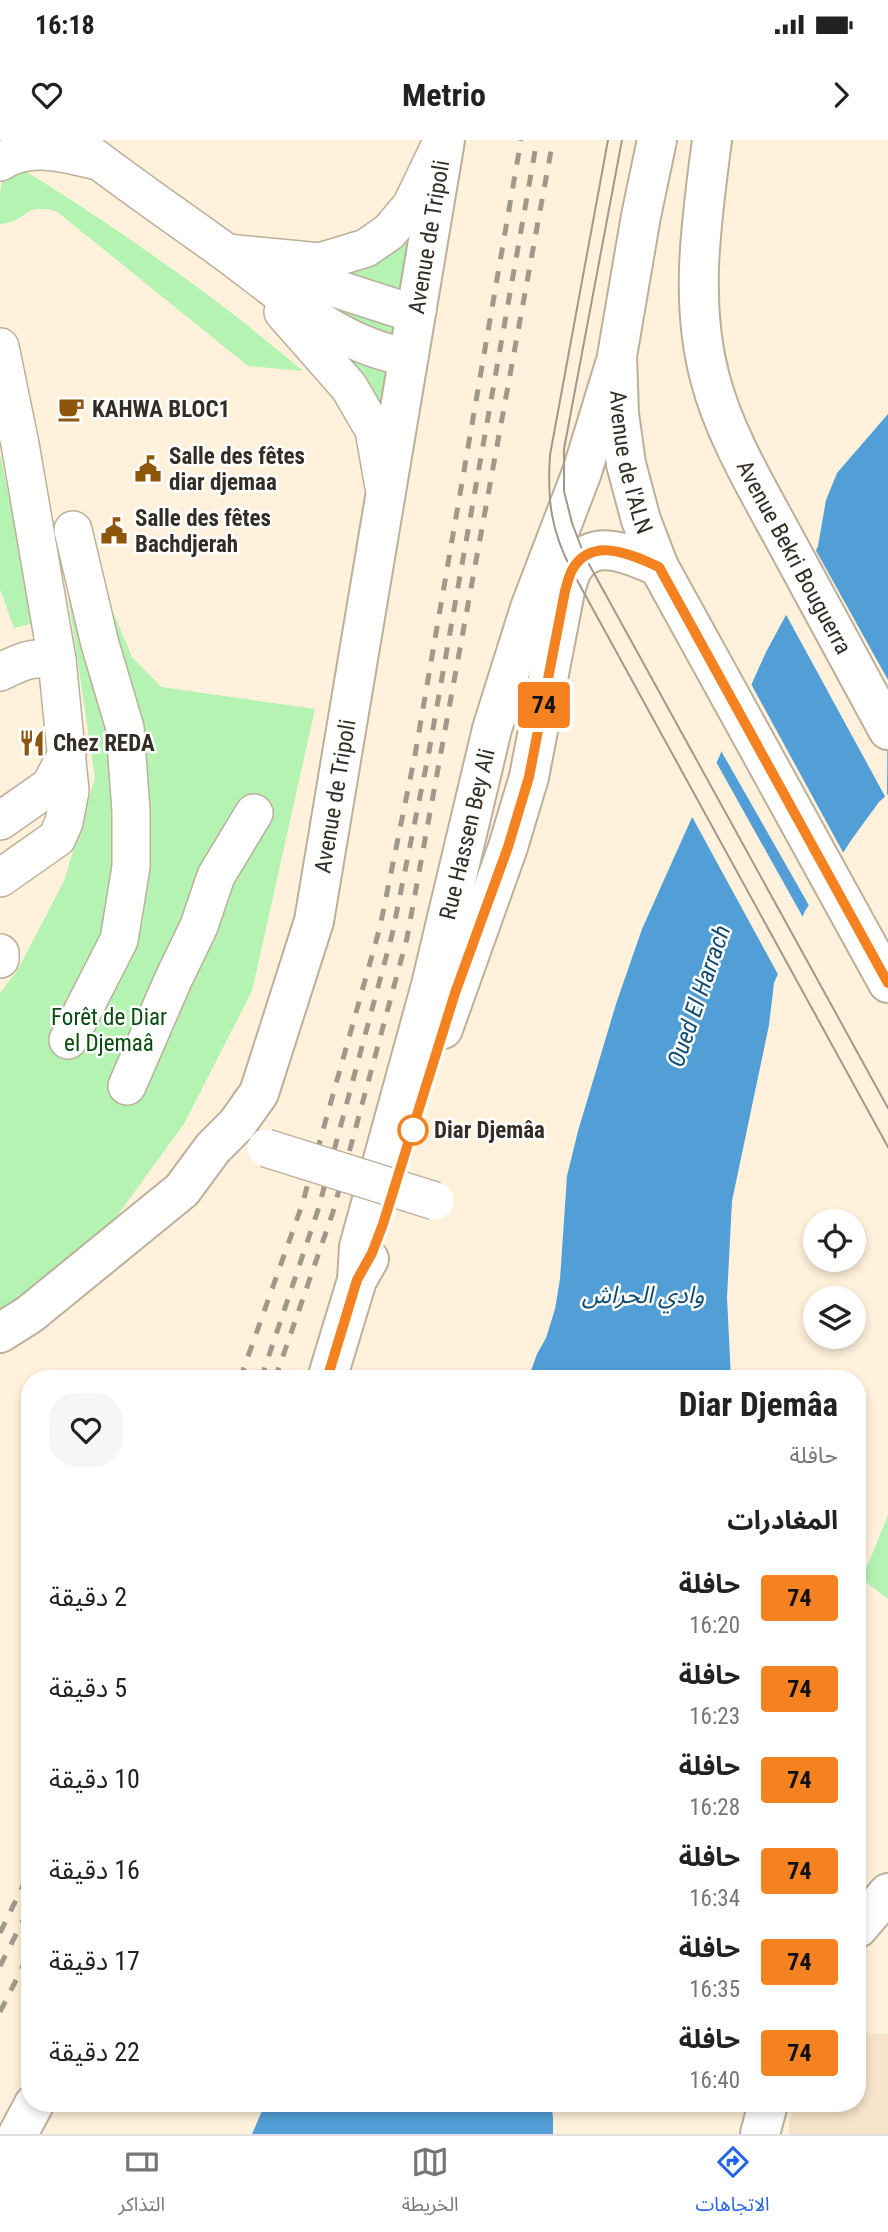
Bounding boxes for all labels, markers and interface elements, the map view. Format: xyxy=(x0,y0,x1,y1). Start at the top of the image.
text: 16:18 xyxy=(35,10,95,40)
icon: heart xyxy=(28,76,66,114)
text: Metrio xyxy=(402,76,486,114)
icon: forward xyxy=(822,76,860,114)
street label: Avenue de Tripoli xyxy=(403,158,455,316)
street label: Avenue de l'ALN xyxy=(604,390,658,538)
cafe icon: KAHWA BLOC1 xyxy=(56,394,86,424)
place label: KAHWA BLOC1 xyxy=(92,396,230,423)
place label: Salle des fêtes diar djemaa xyxy=(169,443,305,496)
public building icon: Salle des fêtes diar djemaa xyxy=(133,454,163,484)
street label: Avenue Bekri Bouguerra xyxy=(731,456,857,659)
place label: Salle des fêtes Bachdjerah xyxy=(135,505,271,558)
public building icon: Salle des fêtes Bachdjerah xyxy=(99,516,129,546)
line badge: 74 xyxy=(512,682,576,728)
text: 74 xyxy=(532,691,556,719)
street label: Avenue de Tripoli xyxy=(309,717,362,875)
restaurant icon: Chez REDA xyxy=(17,728,47,758)
place label: Chez REDA xyxy=(53,730,155,757)
street label: Rue Hassen Bey Ali xyxy=(434,746,501,922)
water label: Oued El Harrach xyxy=(662,921,736,1071)
park label: Forêt de Diar el Djemaâ xyxy=(51,1004,167,1057)
marker: Diar Djemâa xyxy=(398,1115,428,1145)
place label: Diar Djemâa xyxy=(434,1117,545,1144)
map controls xyxy=(803,1209,866,1349)
button: locate xyxy=(803,1209,866,1272)
water label: وادي الحراش xyxy=(582,1281,704,1314)
button: layers xyxy=(803,1286,866,1349)
text: Diar Djemâa xyxy=(679,1385,838,1424)
button: heart xyxy=(49,1393,123,1467)
text: حافلة xyxy=(789,1442,838,1469)
text: المغادرات xyxy=(727,1505,838,1535)
text: حافلة xyxy=(679,1569,740,1599)
text: 2 دقيقة xyxy=(49,1582,127,1612)
text: 74 xyxy=(787,1584,812,1612)
text: 16:20 xyxy=(689,1612,740,1639)
text: حافلة xyxy=(679,1660,740,1690)
text: 5 دقيقة xyxy=(49,1673,127,1703)
text: 74 xyxy=(787,1675,812,1703)
text: 16:23 xyxy=(689,1703,740,1730)
text: حافلة xyxy=(679,1751,740,1781)
text: 10 دقيقة xyxy=(49,1764,140,1794)
text: 74 xyxy=(787,1766,812,1794)
text: 16:28 xyxy=(689,1794,740,1821)
text: حافلة xyxy=(679,1842,740,1872)
text: 16 دقيقة xyxy=(49,1855,140,1885)
text: 74 xyxy=(787,1857,812,1885)
text: 16:34 xyxy=(689,1885,740,1912)
text: حافلة xyxy=(679,1933,740,1963)
text: 17 دقيقة xyxy=(49,1946,140,1976)
text: 74 xyxy=(787,1948,812,1976)
text: 16:35 xyxy=(689,1976,740,2003)
text: حافلة xyxy=(679,2024,740,2054)
text: 22 دقيقة xyxy=(49,2037,140,2067)
text: 74 xyxy=(787,2039,812,2067)
text: 16:40 xyxy=(689,2067,740,2094)
tab: التذاكر xyxy=(118,2143,165,2225)
tab: الخريطة xyxy=(402,2143,459,2225)
tab: الاتجاهات xyxy=(695,2143,770,2225)

